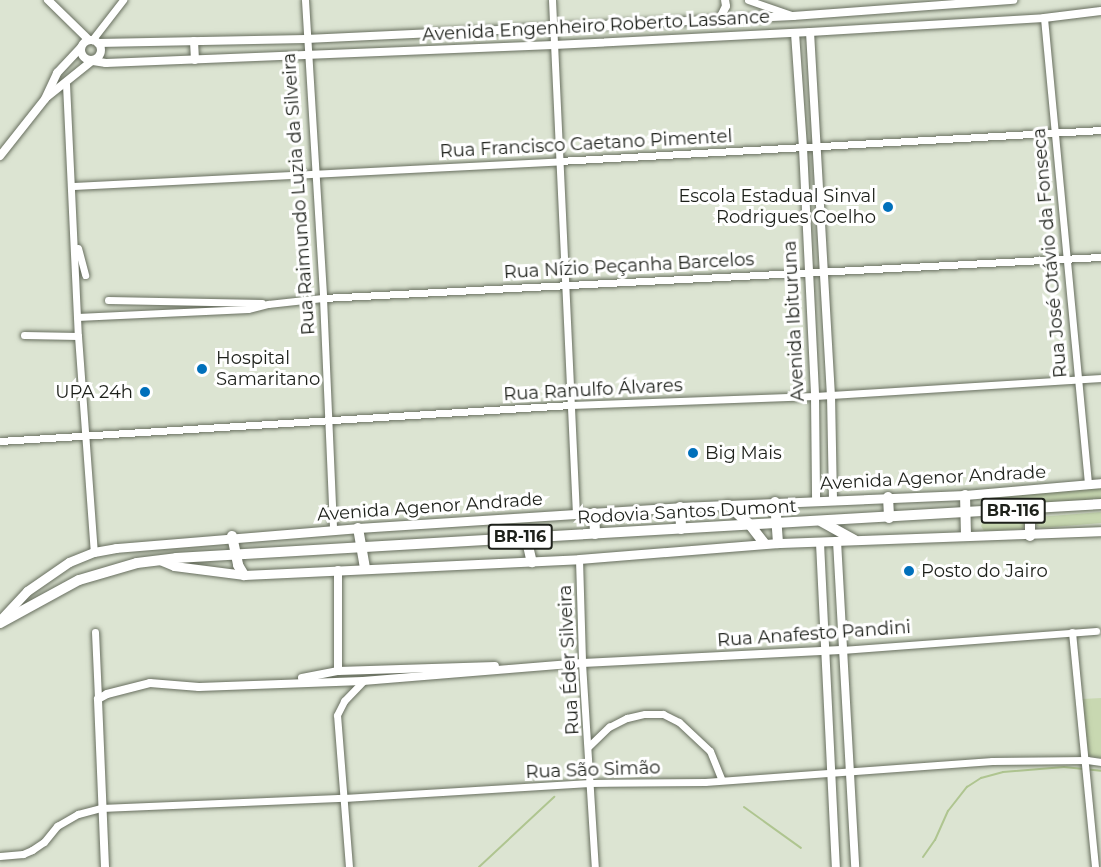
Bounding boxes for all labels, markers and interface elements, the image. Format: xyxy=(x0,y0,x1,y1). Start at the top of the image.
street label: Avenida Engenheiro Roberto Lassance xyxy=(422,6,770,46)
street label: Rua Raimundo Luzia da Silveira xyxy=(278,52,320,336)
street label: Rua Francisco Caetano Pimentel xyxy=(439,126,733,162)
street label: Rua José Otávio da Fonseca xyxy=(1028,127,1072,379)
place label: Escola Estadual Sinval Rodrigues Coelho xyxy=(678,186,876,228)
marker: Escola Estadual Sinval Rodrigues Coelho xyxy=(881,200,895,214)
street label: Avenida Ibituruna xyxy=(779,240,809,402)
street label: Rua Nízio Peçanha Barcelos xyxy=(503,249,755,283)
place label: Hospital Samaritano xyxy=(216,348,320,391)
marker: Hospital Samaritano xyxy=(193,360,211,378)
street label: Rua Ranulfo Álvares xyxy=(503,375,683,405)
place label: UPA 24h xyxy=(55,381,133,403)
marker: UPA 24h xyxy=(138,385,152,399)
place label: Big Mais xyxy=(705,442,782,464)
marker: Big Mais xyxy=(686,446,700,460)
street label: Avenida Agenor Andrade xyxy=(819,461,1047,495)
street label: Avenida Agenor Andrade xyxy=(316,488,544,526)
street label: Rodovia Santos Dumont xyxy=(577,495,797,529)
road number: BR-116 xyxy=(980,498,1046,524)
road number: BR-116 xyxy=(487,524,553,550)
place label: Posto do Jairo xyxy=(921,560,1048,582)
marker: Posto do Jairo xyxy=(902,564,916,578)
street label: Rua Éder Silveira xyxy=(554,584,584,736)
street label: Rua Anafesto Pandini xyxy=(716,616,912,652)
street label: Rua São Simão xyxy=(525,757,661,783)

